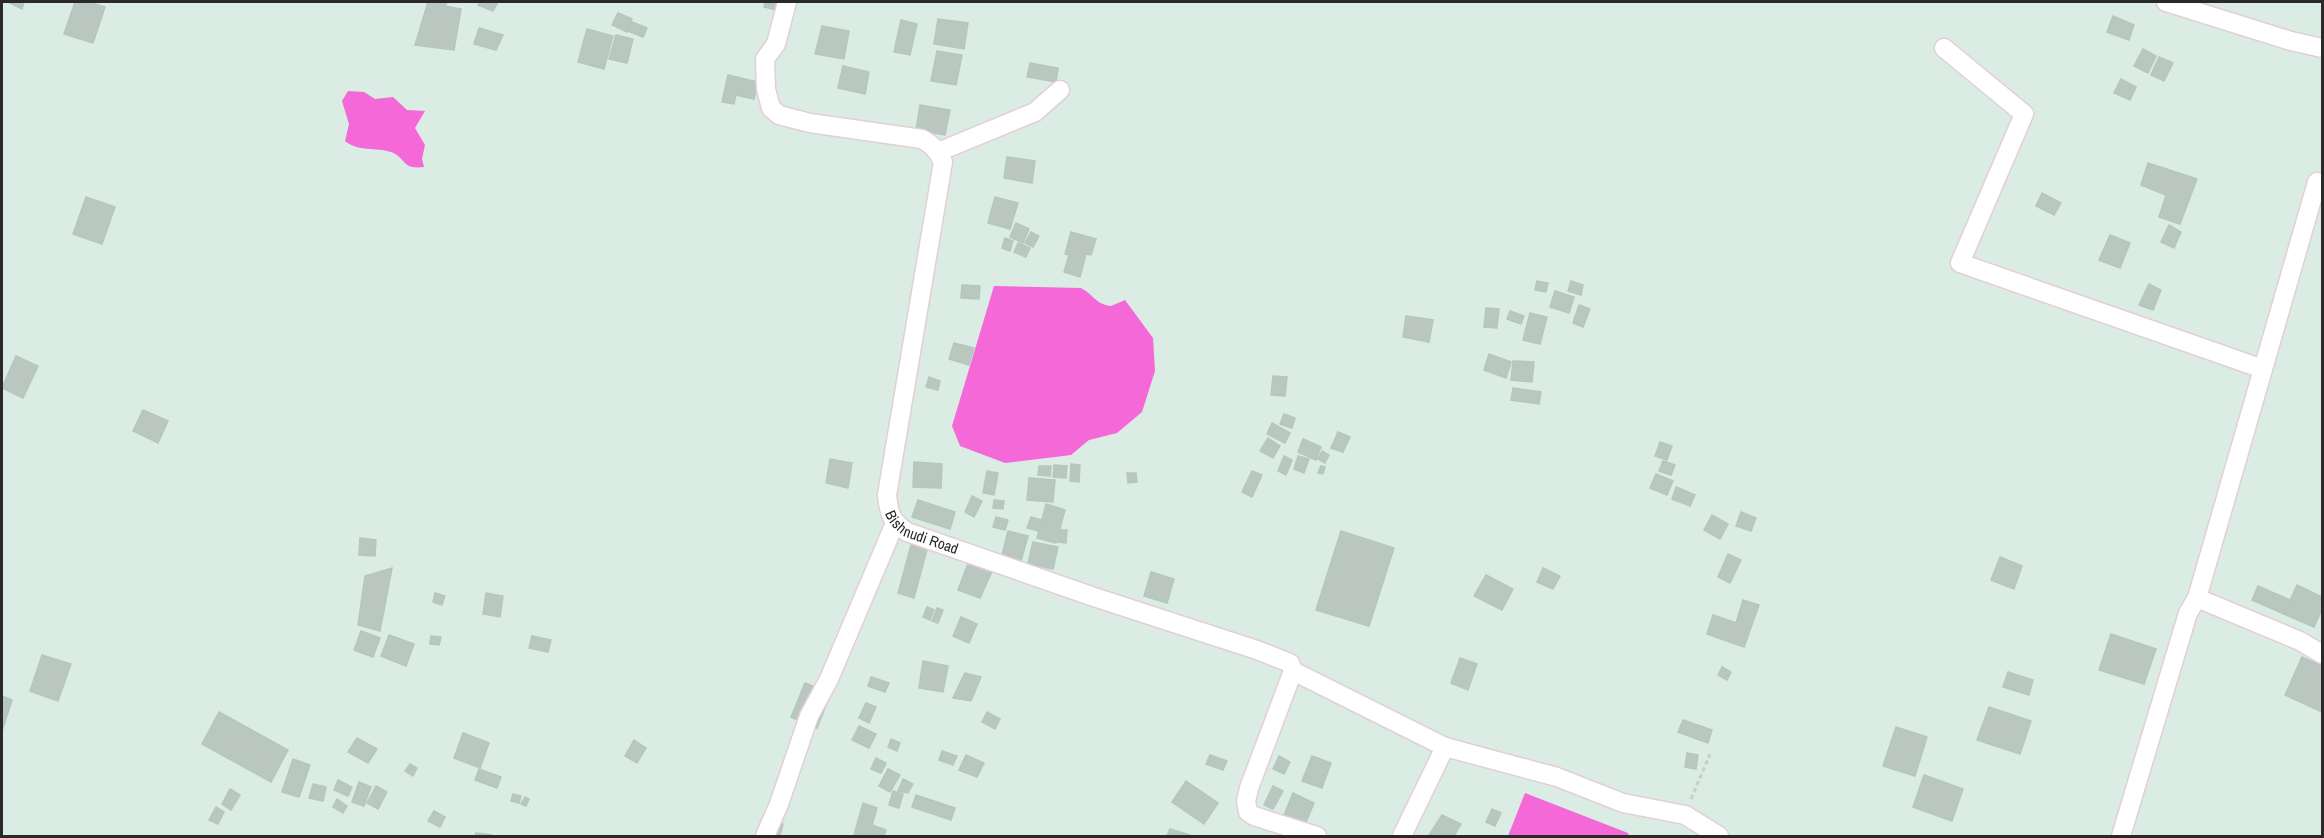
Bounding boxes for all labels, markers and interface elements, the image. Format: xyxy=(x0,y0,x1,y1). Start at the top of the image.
street label: Bishnudi Road xyxy=(880,507,961,559)

